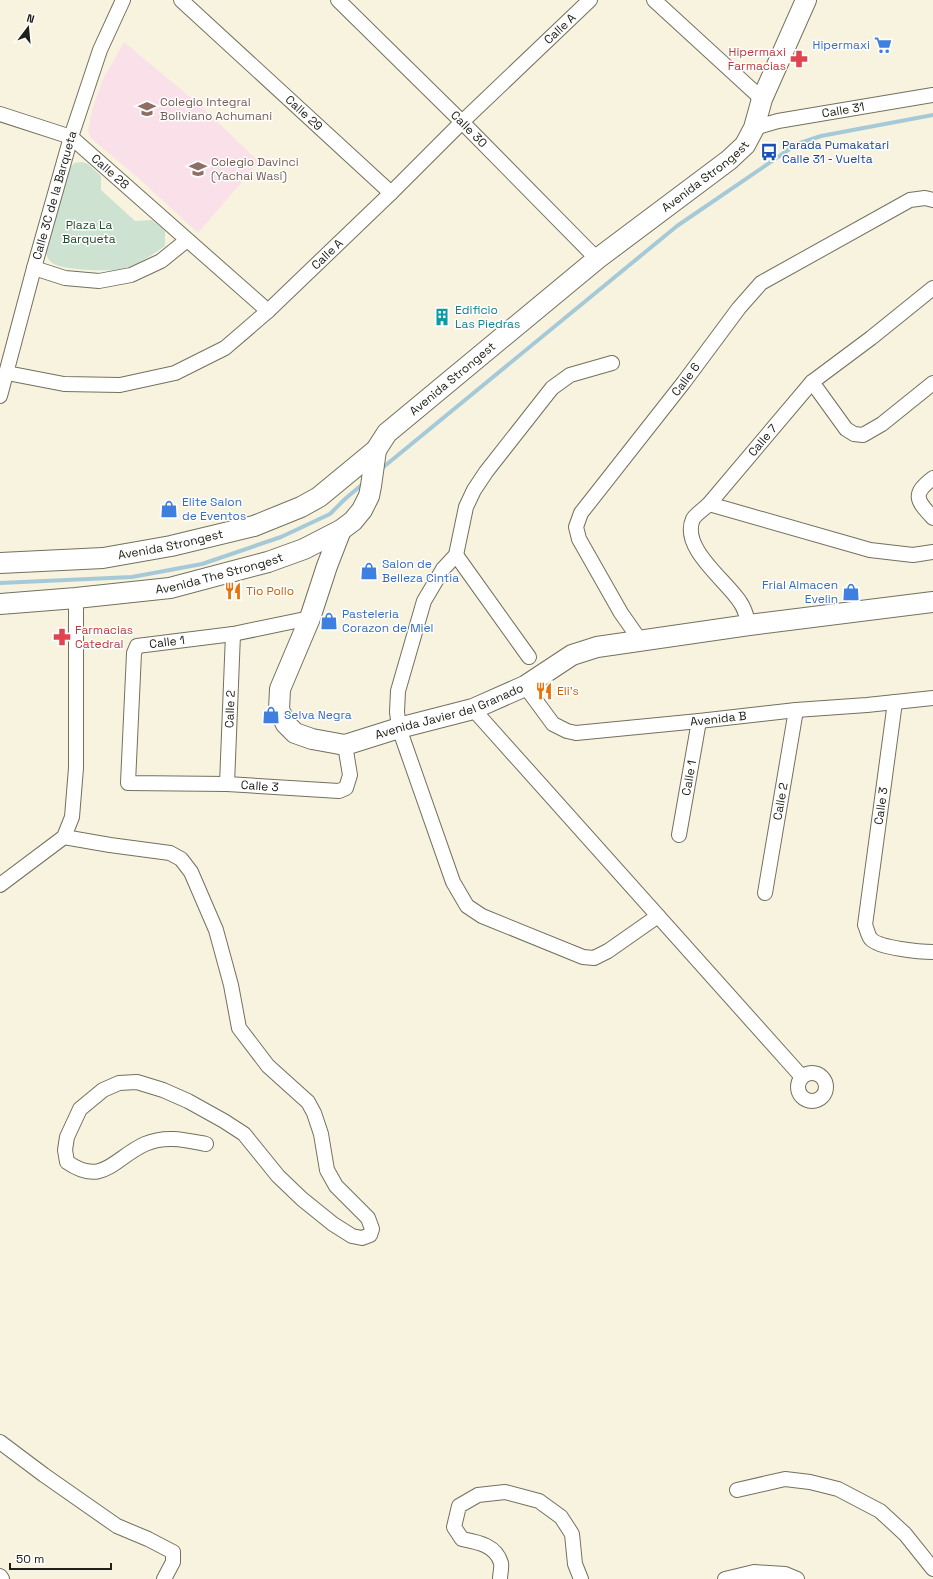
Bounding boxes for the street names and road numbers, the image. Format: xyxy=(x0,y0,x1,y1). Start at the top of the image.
street label: Calle A xyxy=(541,9,579,48)
street label: Calle 29 xyxy=(282,92,326,134)
street label: Calle 31 xyxy=(821,99,866,122)
street label: Calle 30 xyxy=(447,107,491,151)
street label: Calle 3C de la Barqueta xyxy=(29,129,81,262)
street label: Avenida Strongest xyxy=(658,139,753,216)
street label: Calle 28 xyxy=(88,151,133,193)
street label: Calle A xyxy=(308,235,347,273)
street label: Avenida Strongest xyxy=(406,338,499,419)
street label: Calle 6 xyxy=(668,360,704,400)
street label: Calle 7 xyxy=(744,421,781,460)
street label: Avenida Strongest xyxy=(117,526,225,563)
street label: Avenida The Strongest xyxy=(155,549,285,597)
street label: Calle 1 xyxy=(148,632,186,652)
street label: Avenida Javier del Granado xyxy=(373,680,526,743)
street label: Calle 2 xyxy=(221,690,239,728)
street label: Avenida B xyxy=(689,708,747,730)
street label: Calle 1 xyxy=(678,759,700,797)
street label: Calle 3 xyxy=(240,777,279,795)
street label: Calle 2 xyxy=(769,781,792,821)
street label: Calle 3 xyxy=(870,786,892,826)

